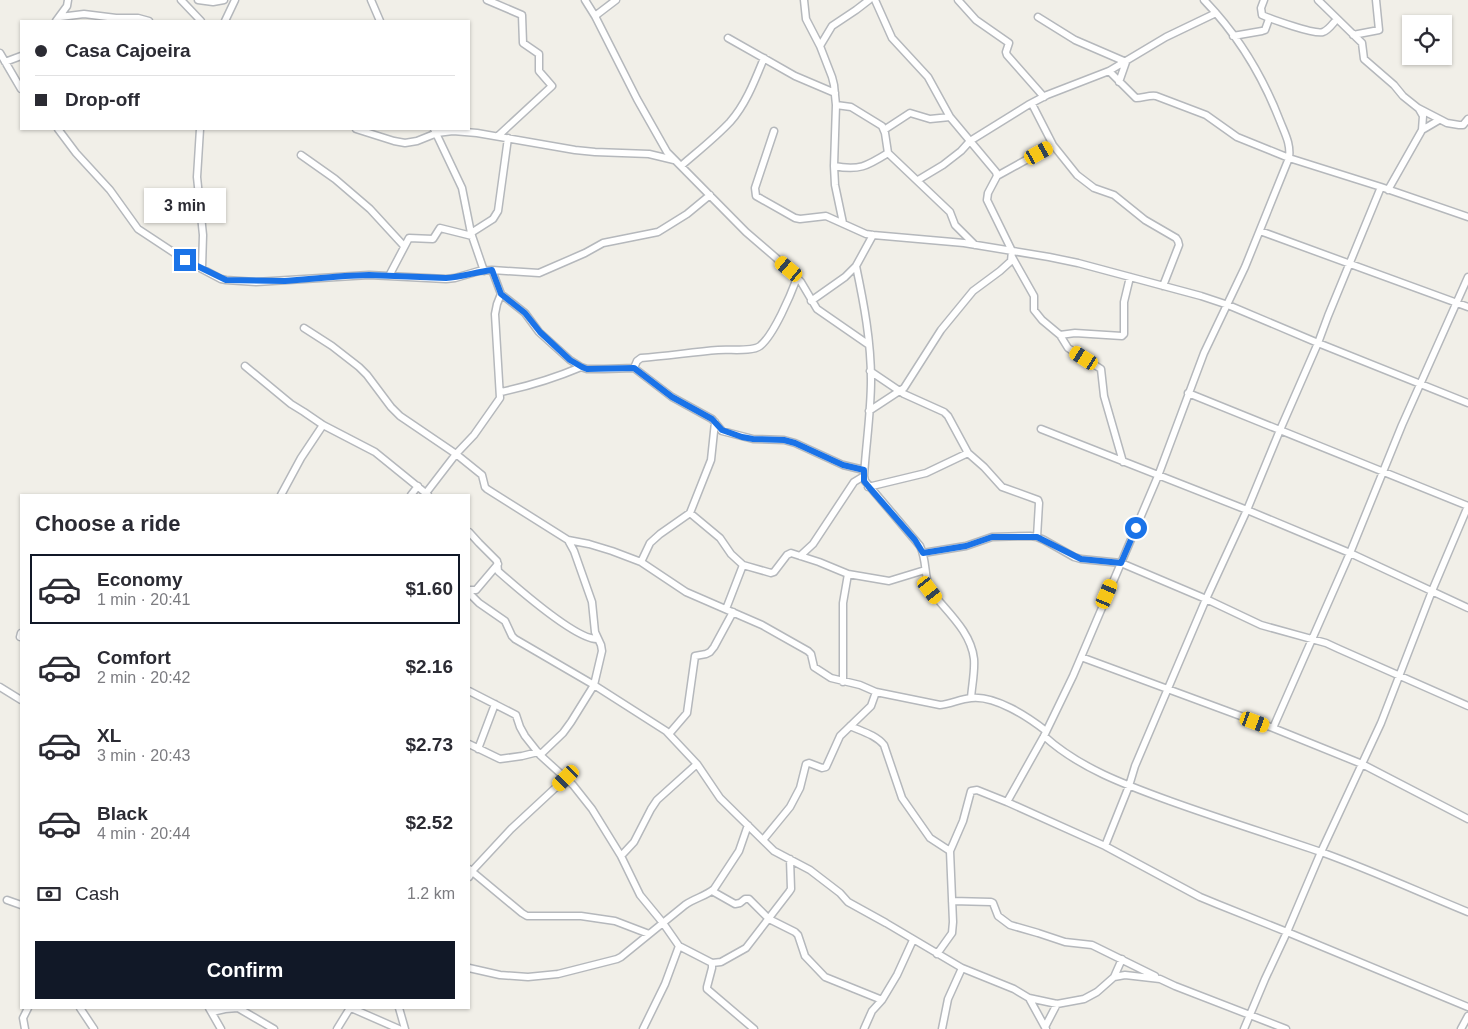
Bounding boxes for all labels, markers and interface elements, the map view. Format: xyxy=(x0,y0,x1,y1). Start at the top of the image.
map controls xyxy=(1402,15,1452,65)
button: locate xyxy=(1402,15,1452,65)
text: Casa Cajoeira xyxy=(65,40,191,61)
text: Drop-off xyxy=(65,89,140,110)
car xyxy=(1022,139,1055,167)
callout: 3 min xyxy=(144,188,226,222)
text: 3 min xyxy=(164,197,206,214)
route end xyxy=(174,249,196,271)
car xyxy=(772,254,805,284)
car xyxy=(1067,344,1100,372)
text: Choose a ride xyxy=(35,511,180,536)
route start xyxy=(1125,517,1147,539)
icon: car xyxy=(37,567,82,612)
text: Economy xyxy=(97,569,183,590)
car xyxy=(914,574,945,606)
car xyxy=(1094,577,1119,611)
text: $1.60 xyxy=(405,578,453,599)
text: 1 min · 20:41 xyxy=(97,591,190,608)
icon: car xyxy=(37,645,82,690)
text: Comfort xyxy=(97,647,171,668)
text: $2.16 xyxy=(405,656,453,677)
text: 2 min · 20:42 xyxy=(97,669,190,686)
car xyxy=(1238,710,1271,734)
icon: car xyxy=(37,723,82,768)
text: XL xyxy=(97,725,121,746)
text: $2.73 xyxy=(405,734,453,755)
text: 3 min · 20:43 xyxy=(97,747,190,764)
car xyxy=(549,762,582,794)
icon: car xyxy=(37,801,82,846)
text: Black xyxy=(97,803,148,824)
text: $2.52 xyxy=(405,812,453,833)
text: 4 min · 20:44 xyxy=(97,825,190,842)
icon: cash xyxy=(35,880,63,908)
text: Cash xyxy=(75,883,119,904)
text: 1.2 km xyxy=(407,885,455,902)
button: Confirm xyxy=(35,941,455,999)

